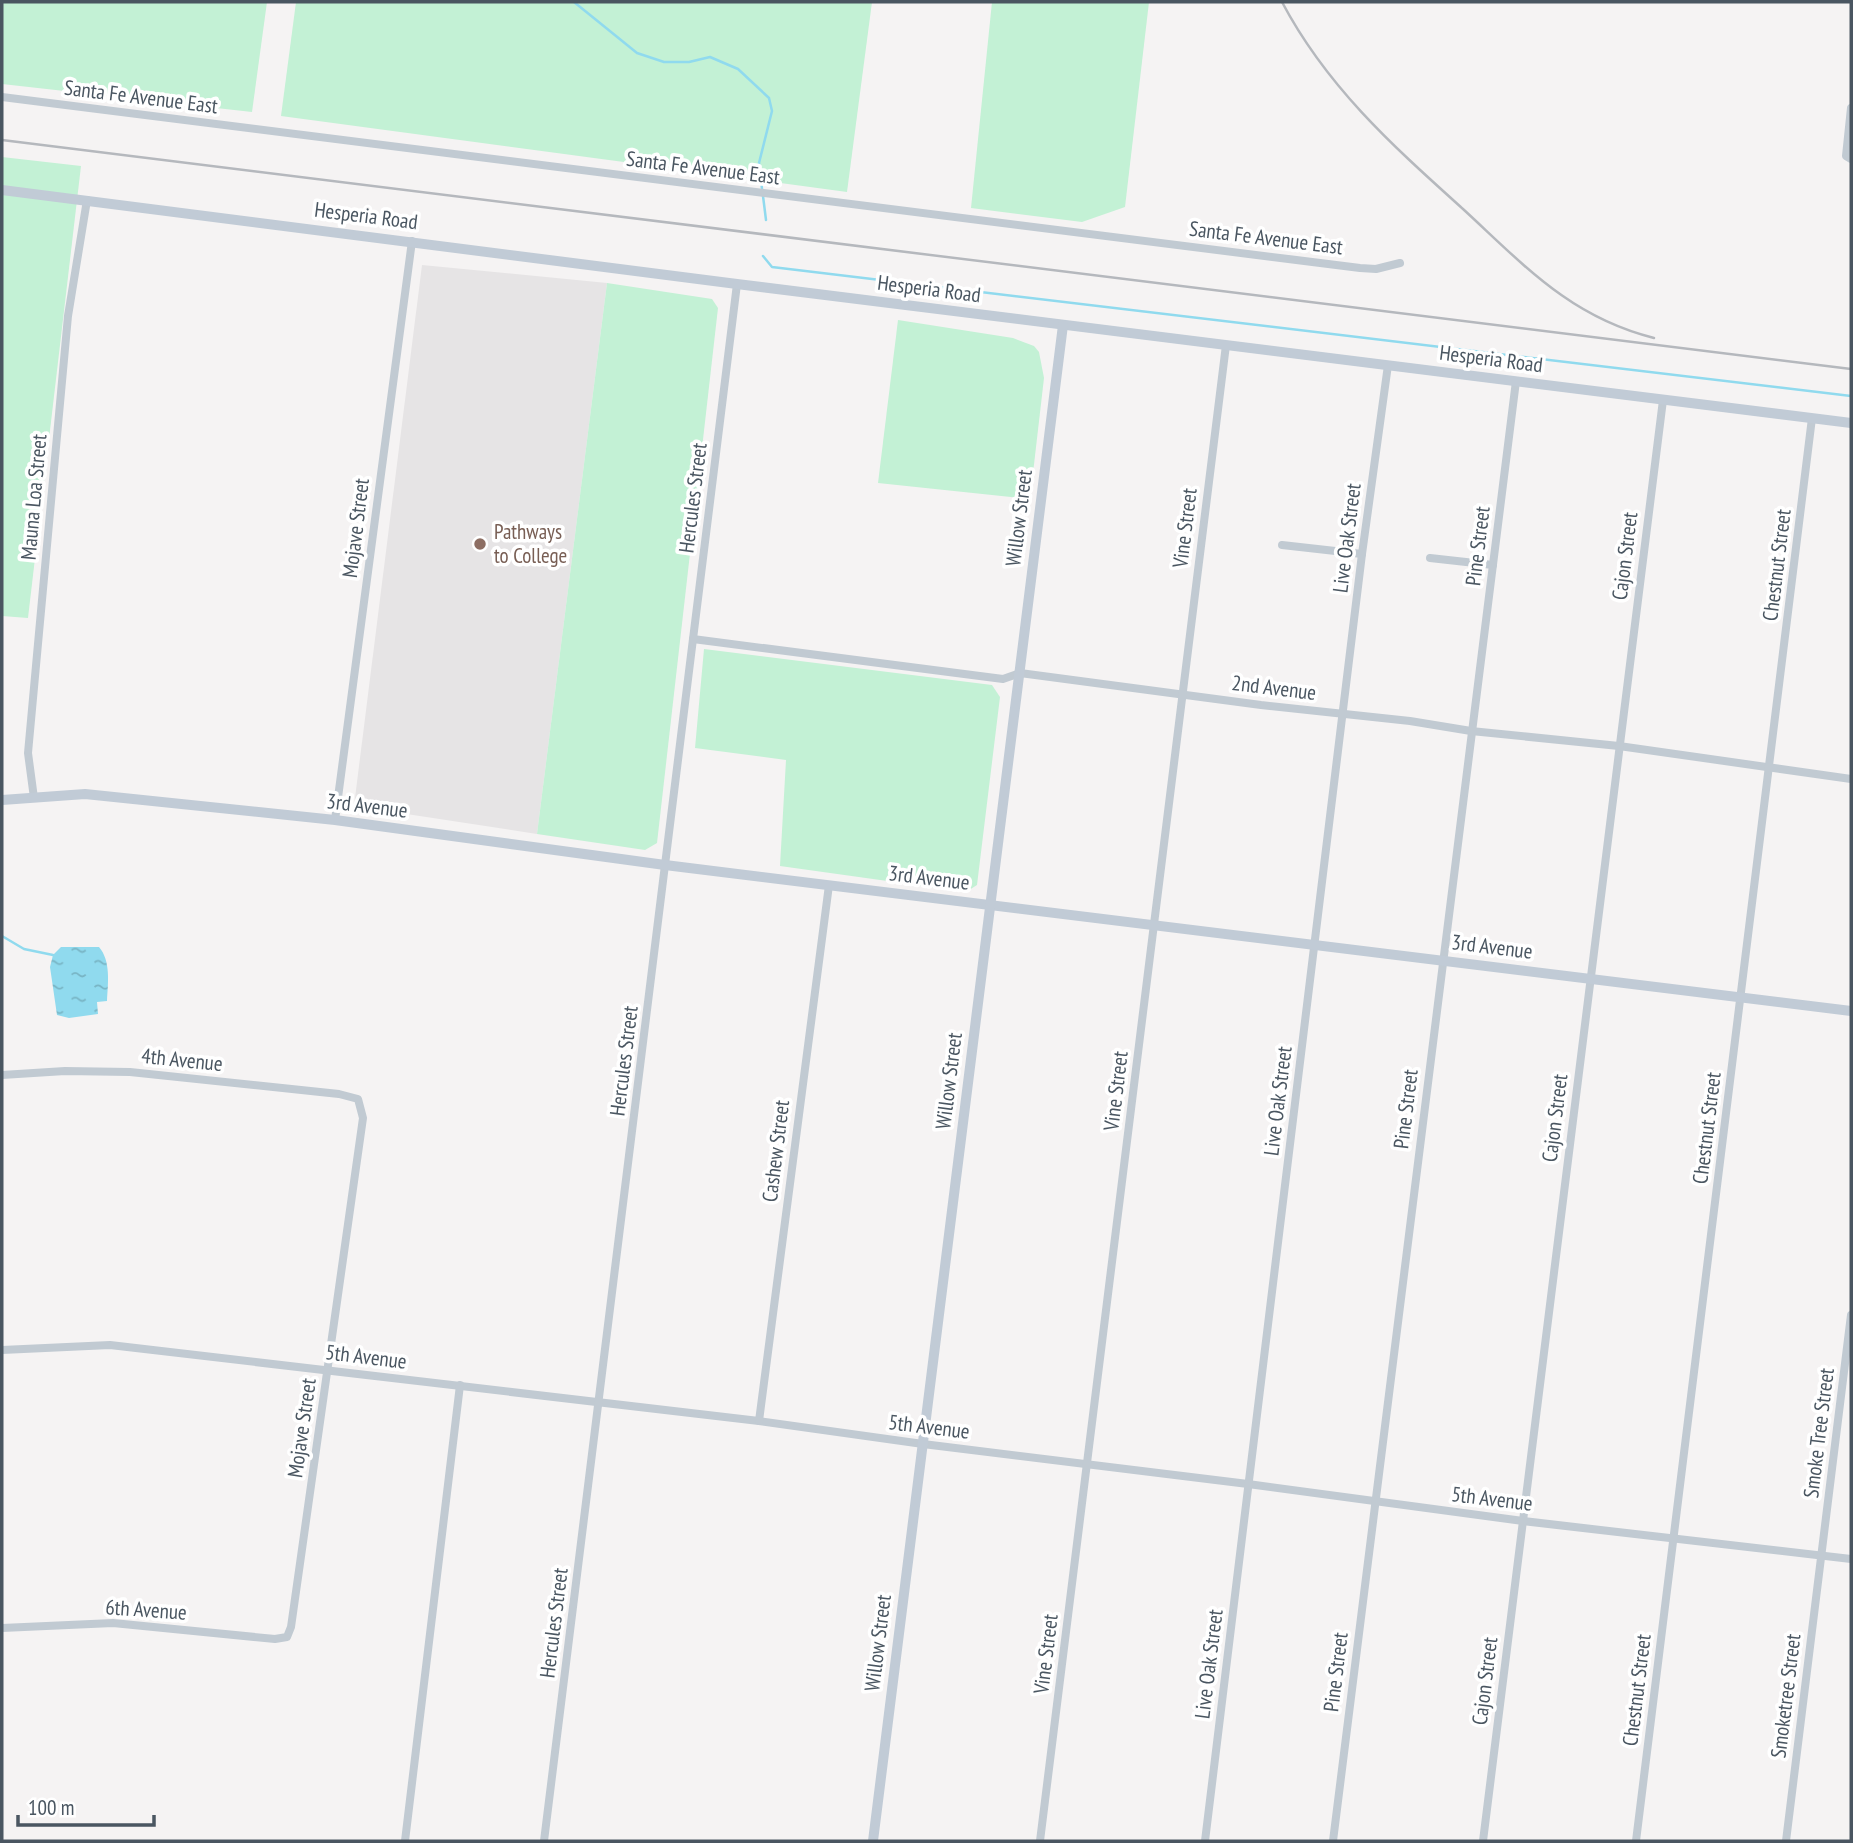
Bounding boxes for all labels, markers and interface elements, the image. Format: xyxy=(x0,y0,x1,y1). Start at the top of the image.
street label: Santa Fe Avenue East xyxy=(63,74,220,119)
street label: Santa Fe Avenue East xyxy=(625,145,782,190)
street label: Hesperia Road xyxy=(313,196,419,235)
street label: Santa Fe Avenue East xyxy=(1188,215,1345,260)
street label: Hesperia Road xyxy=(876,269,982,308)
street label: Hesperia Road xyxy=(1438,339,1544,378)
street label: Mauna Loa Street xyxy=(15,433,52,561)
street label: Hercules Street xyxy=(672,441,713,555)
street label: Willow Street xyxy=(999,468,1038,568)
street label: Mojave Street xyxy=(336,476,375,579)
street label: Live Oak Street xyxy=(1326,481,1367,594)
street label: Vine Street xyxy=(1166,486,1203,570)
street label: Pine Street xyxy=(1459,504,1496,587)
street label: Chestnut Street xyxy=(1756,507,1797,622)
street label: Cajon Street xyxy=(1606,510,1643,601)
place label: Pathways to College xyxy=(494,518,567,569)
marker: Pathways to College xyxy=(472,536,488,552)
street label: 2nd Avenue xyxy=(1230,669,1318,706)
street label: 3rd Avenue xyxy=(325,787,409,824)
street label: 3rd Avenue xyxy=(887,859,971,896)
street label: 3rd Avenue xyxy=(1450,928,1534,965)
street label: Hercules Street xyxy=(603,1004,644,1118)
street label: Willow Street xyxy=(929,1031,968,1131)
street label: 4th Avenue xyxy=(140,1042,224,1077)
street label: Live Oak Street xyxy=(1257,1044,1298,1157)
street label: Vine Street xyxy=(1097,1049,1134,1133)
street label: Pine Street xyxy=(1387,1067,1424,1150)
street label: Chestnut Street xyxy=(1686,1070,1727,1185)
street label: Cajon Street xyxy=(1536,1072,1573,1163)
street label: Cashew Street xyxy=(756,1098,795,1203)
street label: 5th Avenue xyxy=(324,1338,408,1375)
street label: Smoke Tree Street xyxy=(1797,1366,1840,1499)
street label: Mojave Street xyxy=(281,1376,322,1479)
street label: 5th Avenue xyxy=(887,1408,971,1445)
street label: 5th Avenue xyxy=(1450,1480,1534,1517)
street label: Hercules Street xyxy=(533,1566,574,1680)
street label: 6th Avenue xyxy=(104,1593,188,1626)
street label: Willow Street xyxy=(858,1593,897,1693)
street label: Live Oak Street xyxy=(1188,1607,1229,1720)
street label: Vine Street xyxy=(1027,1612,1064,1696)
street label: Pine Street xyxy=(1317,1630,1354,1713)
street label: Chestnut Street xyxy=(1616,1632,1657,1747)
street label: Smoketree Street xyxy=(1764,1632,1807,1760)
street label: Cajon Street xyxy=(1466,1635,1503,1726)
scale bar xyxy=(18,1784,154,1828)
text: 100 m xyxy=(28,1794,74,1821)

